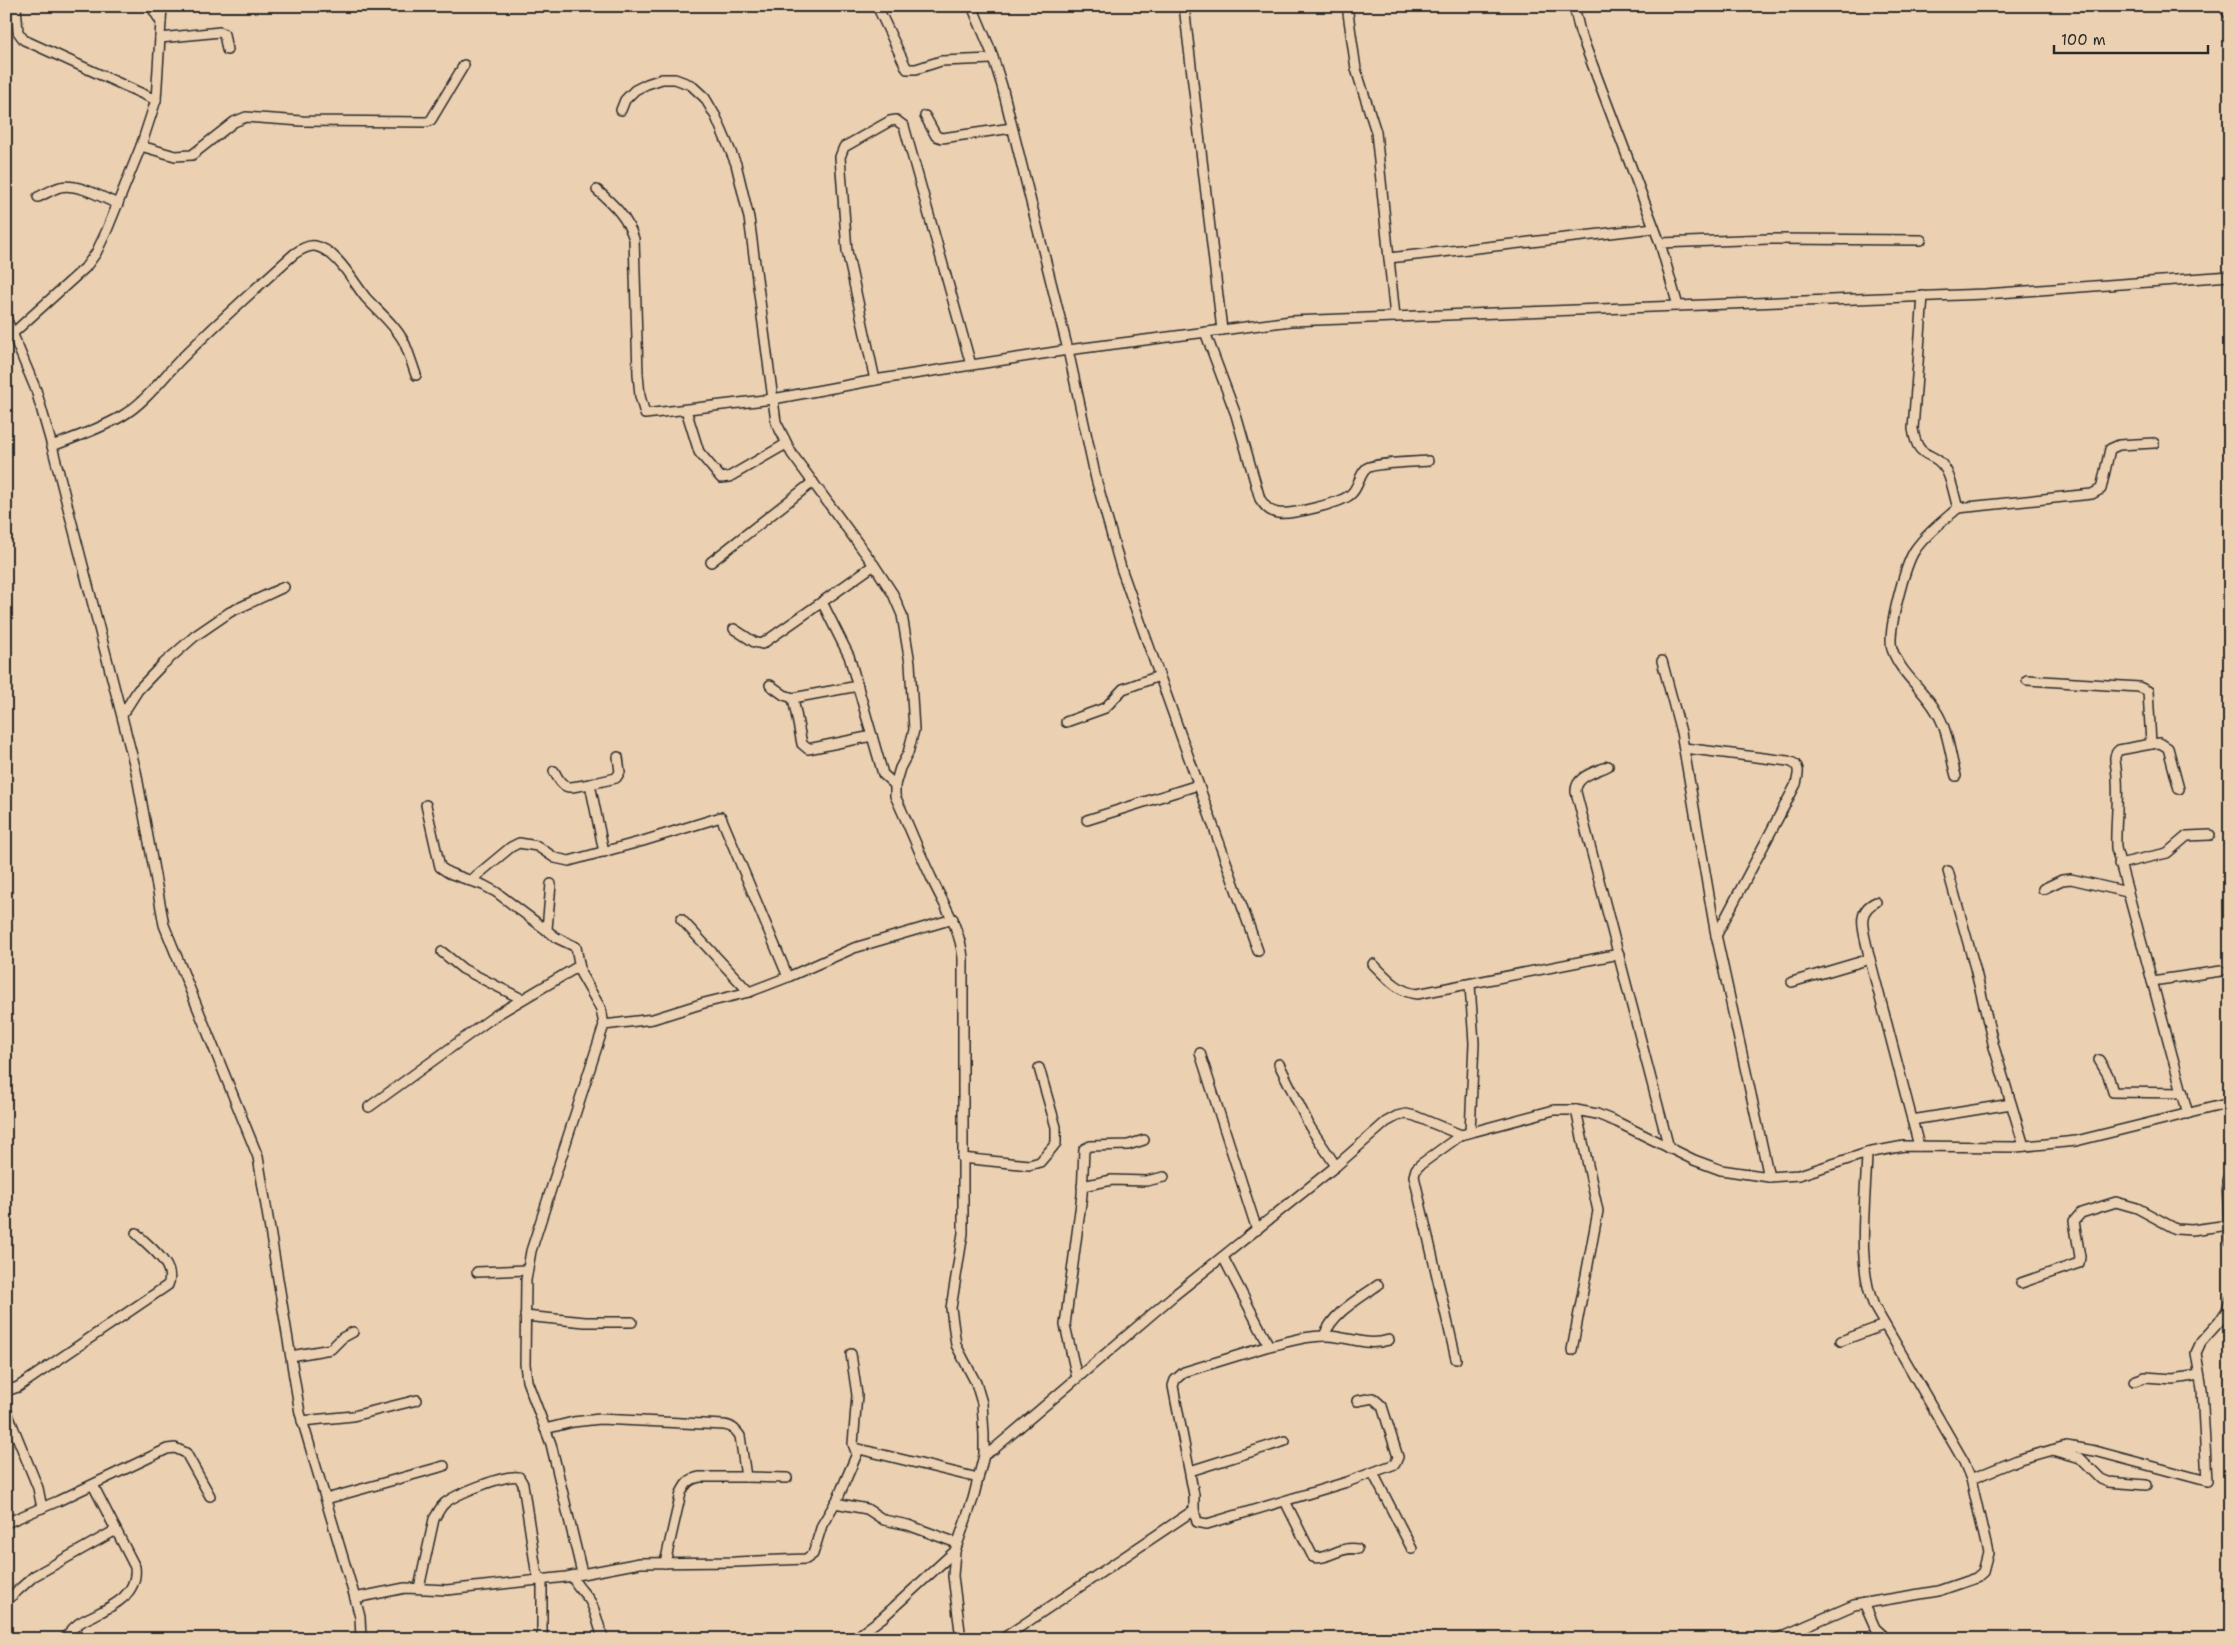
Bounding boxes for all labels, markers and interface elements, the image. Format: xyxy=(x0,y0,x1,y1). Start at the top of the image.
scale bar xyxy=(2054,22,2207,54)
text: 100 m xyxy=(2061,30,2106,50)

